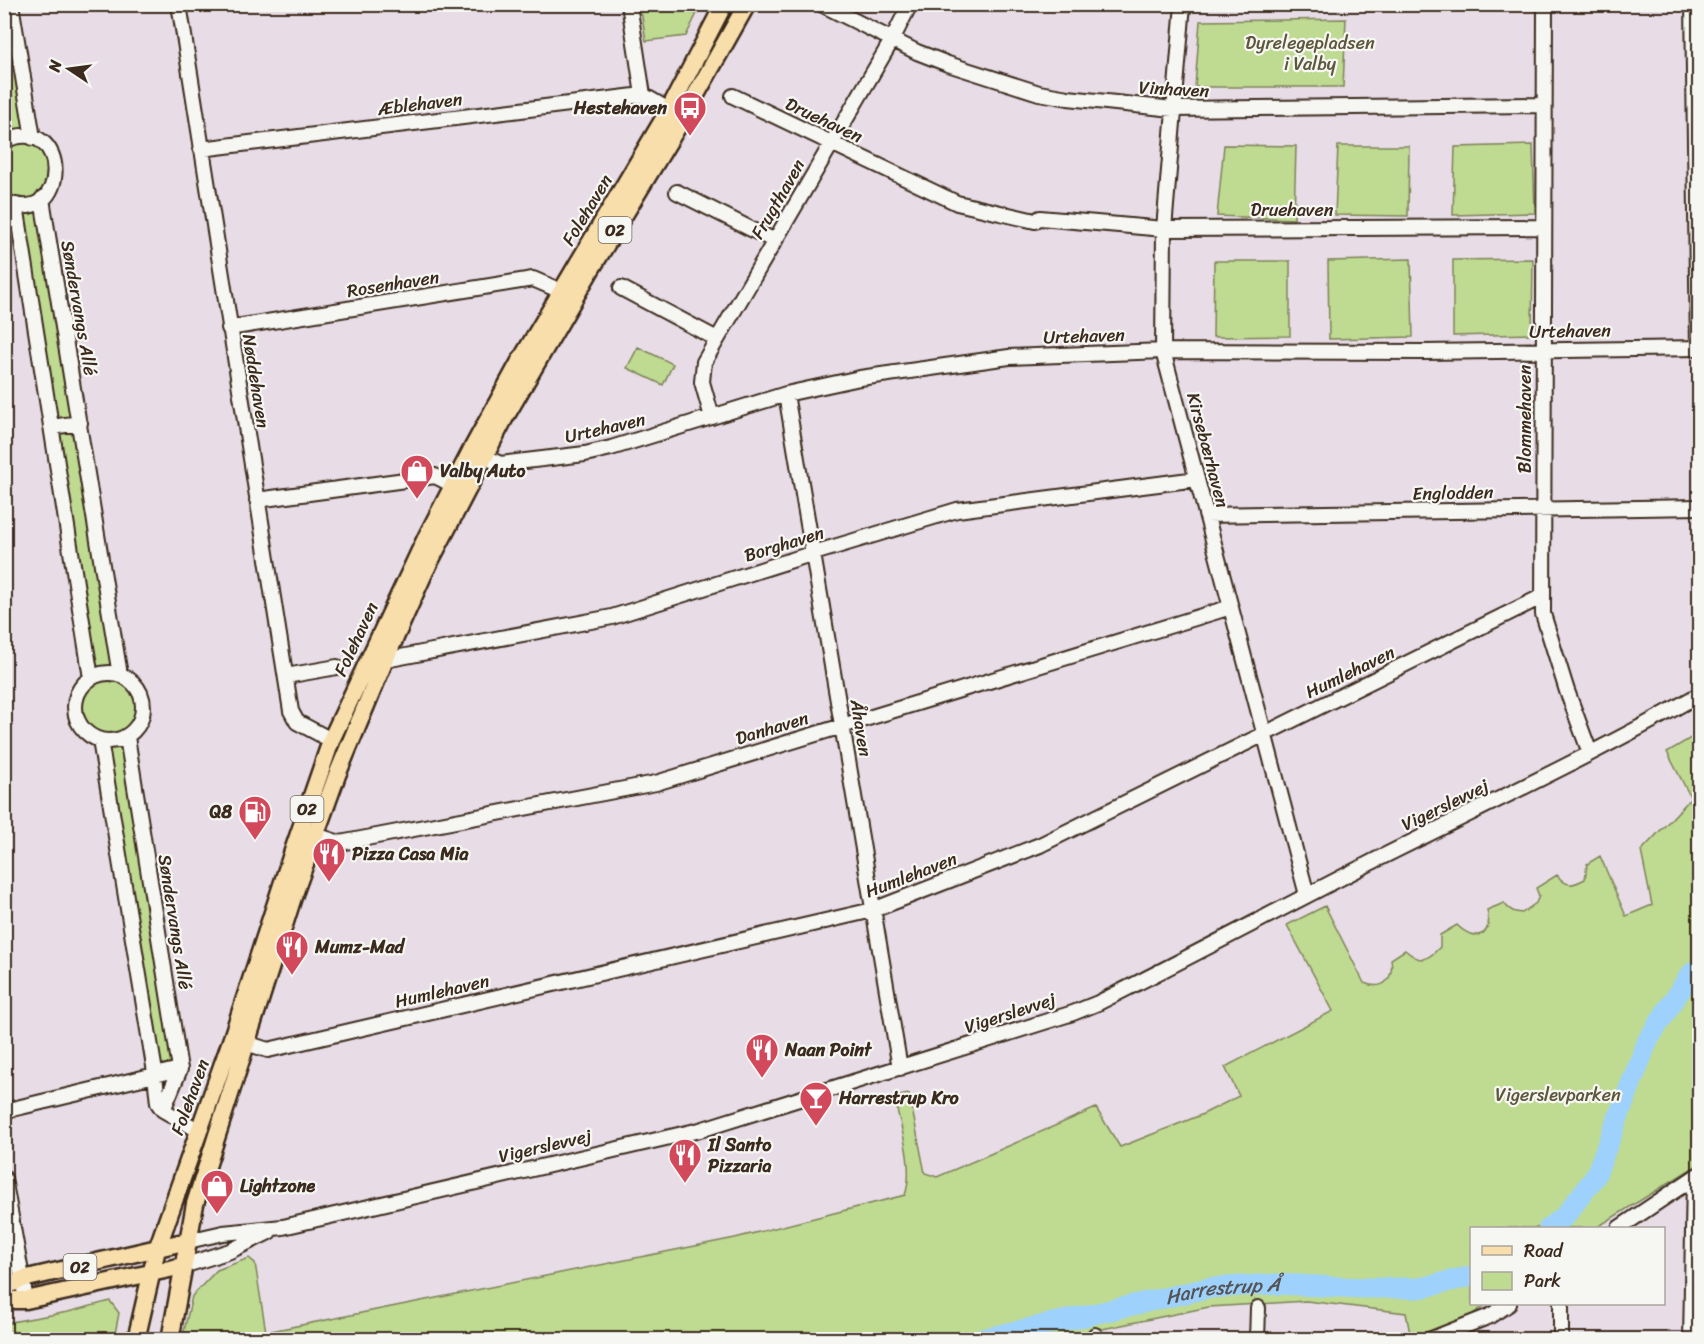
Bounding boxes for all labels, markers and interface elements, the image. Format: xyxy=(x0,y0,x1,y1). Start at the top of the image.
park label: Dyrelegepladsen i Valby xyxy=(1245,27,1375,80)
north arrow xyxy=(39,39,99,99)
text: N xyxy=(39,56,70,75)
street label: Vinhaven xyxy=(1138,71,1210,107)
street label: Æblehaven xyxy=(375,83,464,125)
street label: Druehaven xyxy=(780,88,869,152)
bus stop icon: Hestehaven xyxy=(672,90,708,137)
place label: Hestehaven xyxy=(573,92,667,124)
street label: Frugthaven xyxy=(742,153,814,245)
street label: Folehaven xyxy=(553,168,621,252)
street label: Druehaven xyxy=(1251,194,1334,226)
road number: O2 xyxy=(598,217,632,243)
street label: Søndervangs Allé xyxy=(51,238,107,378)
street label: Rosenhaven xyxy=(345,261,442,307)
street label: Urtehaven xyxy=(1529,314,1611,348)
street label: Urtehaven xyxy=(1043,319,1126,353)
street label: Nøddehaven xyxy=(233,332,279,431)
street label: Blommehaven xyxy=(1509,365,1541,473)
street label: Kirsebærhaven xyxy=(1177,389,1239,512)
street label: Urtehaven xyxy=(562,403,649,453)
shop icon: Valby Auto xyxy=(399,453,435,500)
place label: Valby Auto xyxy=(440,455,525,487)
street label: Englodden xyxy=(1412,476,1494,510)
street label: Borghaven xyxy=(740,517,828,571)
street label: Folehaven xyxy=(325,596,387,682)
street label: Humlehaven xyxy=(1300,636,1401,708)
street label: Åhaven xyxy=(841,696,881,759)
street label: Danhaven xyxy=(732,702,813,754)
street label: Vigerslevvej xyxy=(1396,770,1495,840)
fuel station icon: Q8 xyxy=(237,794,273,841)
place label: Q8 xyxy=(209,796,232,828)
road number: O2 xyxy=(290,796,324,822)
restaurant icon: Pizza Casa Mia xyxy=(311,836,347,883)
place label: Pizza Casa Mia xyxy=(352,838,470,870)
street label: Humlehaven xyxy=(860,843,962,907)
street label: Søndervangs Allé xyxy=(149,852,201,992)
restaurant icon: Mumz-Mad xyxy=(274,929,310,976)
place label: Mumz-Mad xyxy=(314,931,405,963)
street label: Humlehaven xyxy=(391,965,493,1017)
street label: Vigerslevvej xyxy=(960,983,1060,1043)
restaurant icon: Naan Point xyxy=(744,1032,780,1079)
place label: Naan Point xyxy=(784,1034,873,1066)
street label: Folehaven xyxy=(161,1054,219,1140)
park label: Vigerslevparken xyxy=(1495,1079,1621,1111)
bar icon: Harrestrup Kro xyxy=(798,1080,834,1127)
place label: Harrestrup Kro xyxy=(838,1082,960,1114)
street label: Vigerslevvej xyxy=(495,1120,595,1172)
place label: Il Santo Pizzaria xyxy=(707,1129,772,1182)
restaurant icon: Il Santo Pizzaria xyxy=(667,1137,703,1184)
shop icon: Lightzone xyxy=(199,1168,235,1215)
place label: Lightzone xyxy=(240,1170,315,1202)
legend xyxy=(1470,1227,1665,1305)
text: Road xyxy=(1524,1235,1564,1267)
road number: O2 xyxy=(64,1254,97,1280)
text: Park xyxy=(1524,1265,1561,1297)
water label: Harrestrup Å xyxy=(1162,1266,1286,1315)

